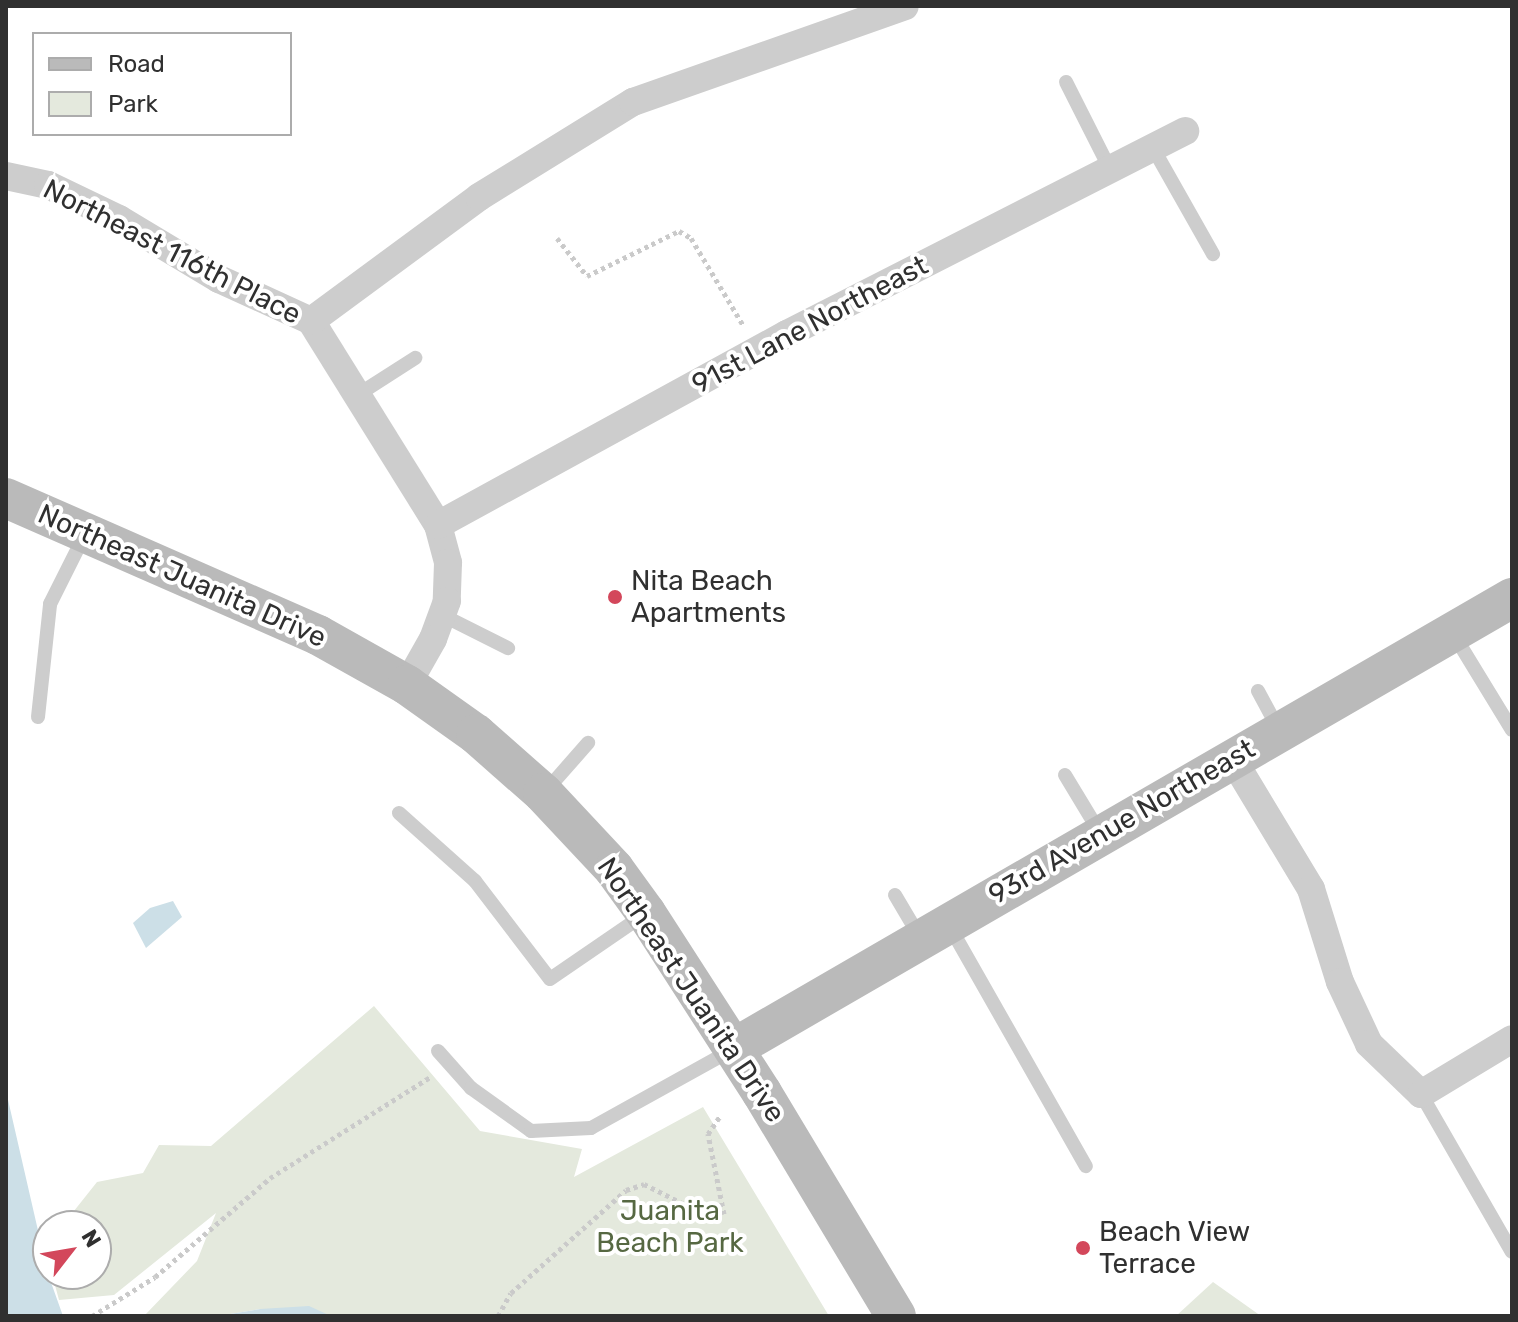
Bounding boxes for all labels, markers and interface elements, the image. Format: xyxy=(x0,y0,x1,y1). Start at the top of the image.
legend xyxy=(32,32,292,136)
text: Road xyxy=(108,50,165,78)
text: Park xyxy=(108,90,158,118)
street label: Northeast 116th Place xyxy=(38,172,306,332)
street label: 91st Lane Northeast xyxy=(686,249,934,401)
street label: Northeast Juanita Drive xyxy=(33,497,331,655)
place label: Nita Beach Apartments xyxy=(631,564,786,630)
marker: Nita Beach Apartments xyxy=(606,588,624,606)
street label: 93rd Avenue Northeast xyxy=(983,732,1261,912)
street label: Northeast Juanita Drive xyxy=(590,851,792,1129)
park label: Juanita Beach Park xyxy=(596,1194,744,1260)
north arrow xyxy=(32,1210,112,1290)
place label: Beach View Terrace xyxy=(1099,1215,1251,1281)
text: N xyxy=(76,1225,107,1252)
marker: Beach View Terrace xyxy=(1074,1239,1092,1257)

